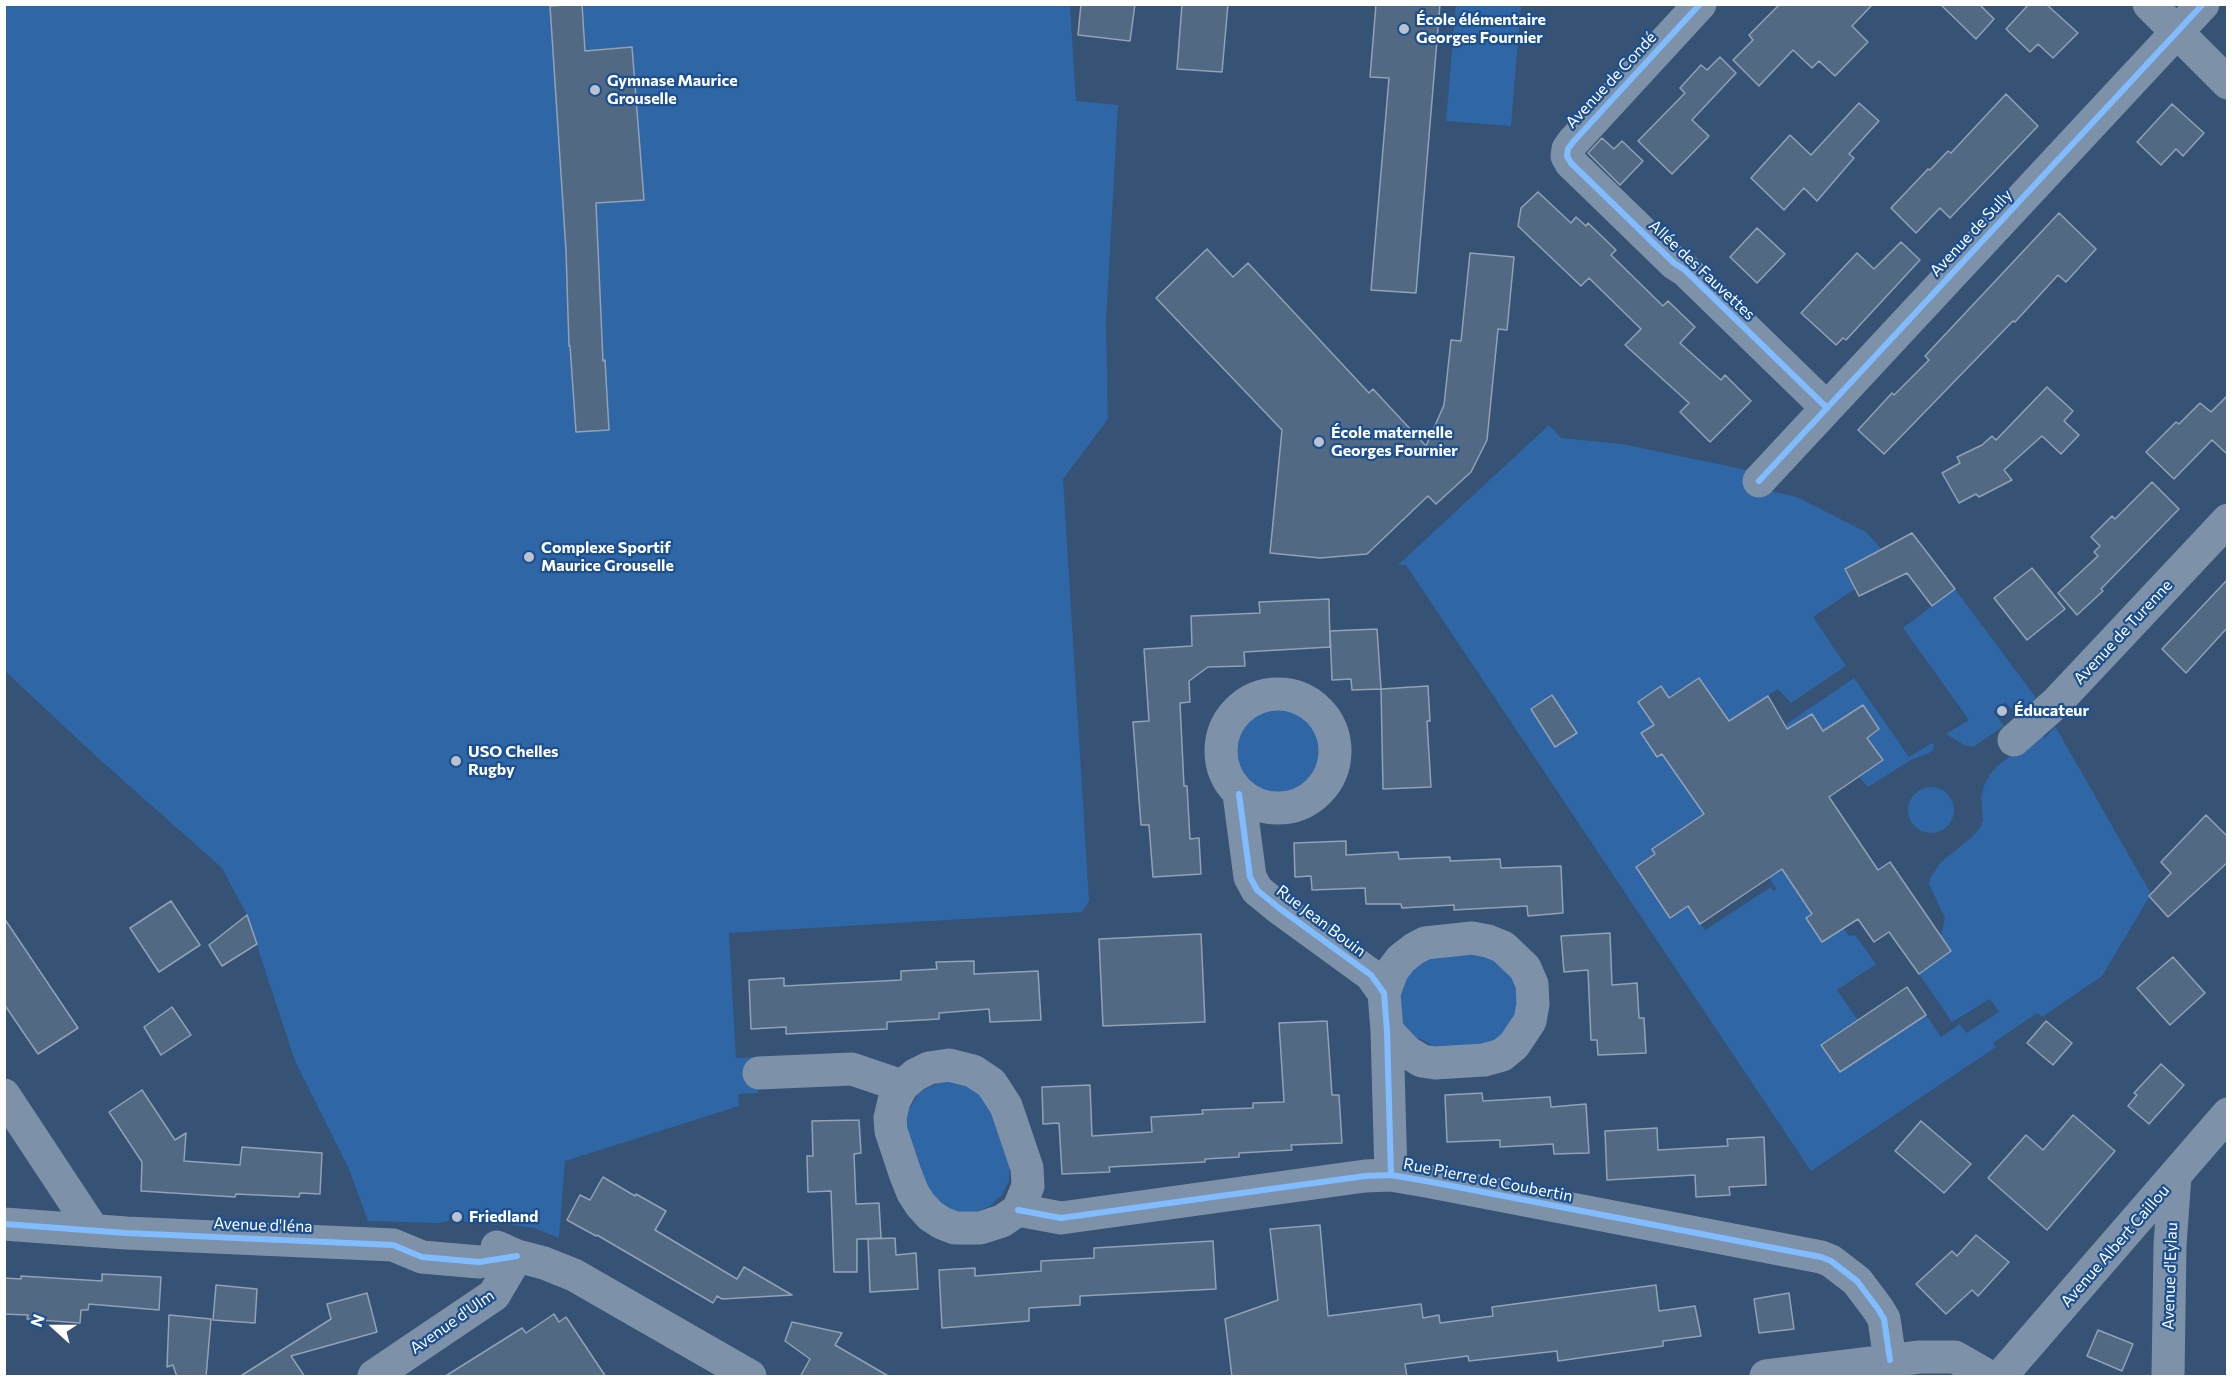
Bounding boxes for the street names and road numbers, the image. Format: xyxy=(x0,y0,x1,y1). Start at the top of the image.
street label: Avenue de Condé xyxy=(1562,28,1660,132)
street label: Avenue de Sully xyxy=(1926,186,2016,280)
street label: Allée des Fauvettes xyxy=(1645,216,1759,324)
street label: Avenue de Turenne xyxy=(2069,576,2177,688)
street label: Rue Jean Bouin xyxy=(1273,881,1369,961)
street label: Rue Pierre de Coubertin xyxy=(1402,1154,1574,1206)
street label: Avenue Albert Caillou xyxy=(2057,1181,2173,1311)
street label: Avenue d'Iéna xyxy=(213,1214,313,1236)
street label: Avenue d'Eylau xyxy=(2159,1222,2181,1330)
street label: Avenue d'Ulm xyxy=(406,1286,498,1358)

